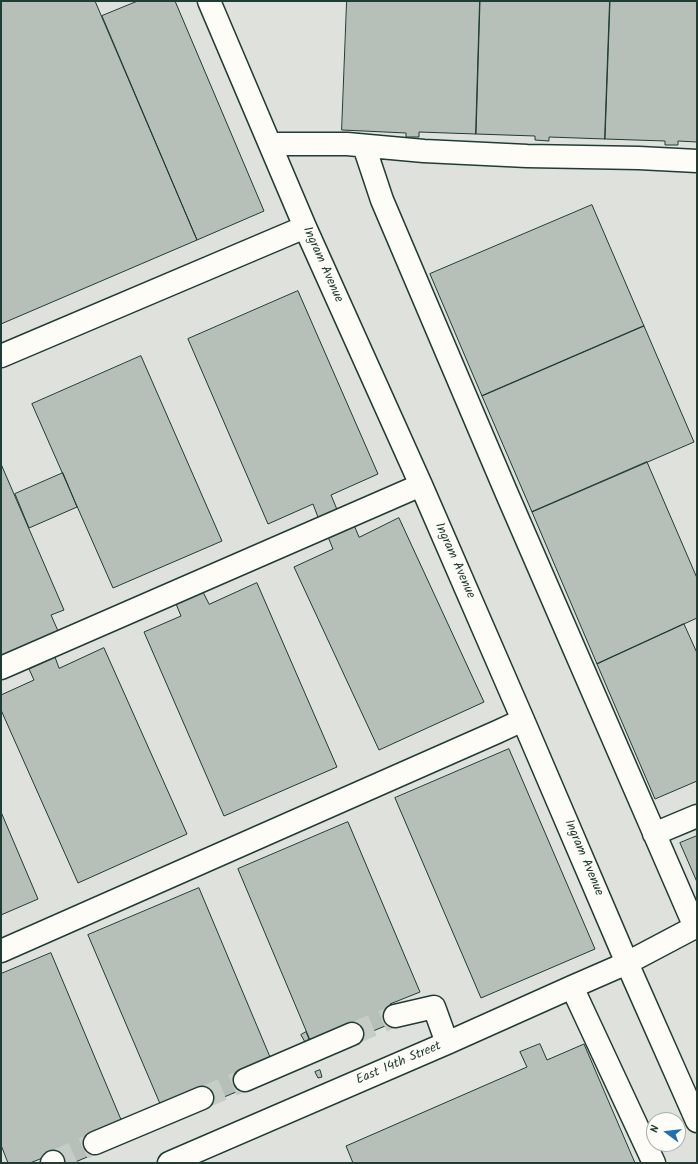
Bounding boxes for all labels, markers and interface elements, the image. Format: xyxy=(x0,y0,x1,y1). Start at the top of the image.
street label: Ingram Avenue xyxy=(298,225,346,305)
street label: Ingram Avenue xyxy=(430,521,478,601)
street label: Ingram Avenue xyxy=(560,818,606,898)
street label: East 14th Street xyxy=(354,1039,444,1089)
north arrow xyxy=(646,1112,686,1152)
text: N xyxy=(646,1123,665,1135)

